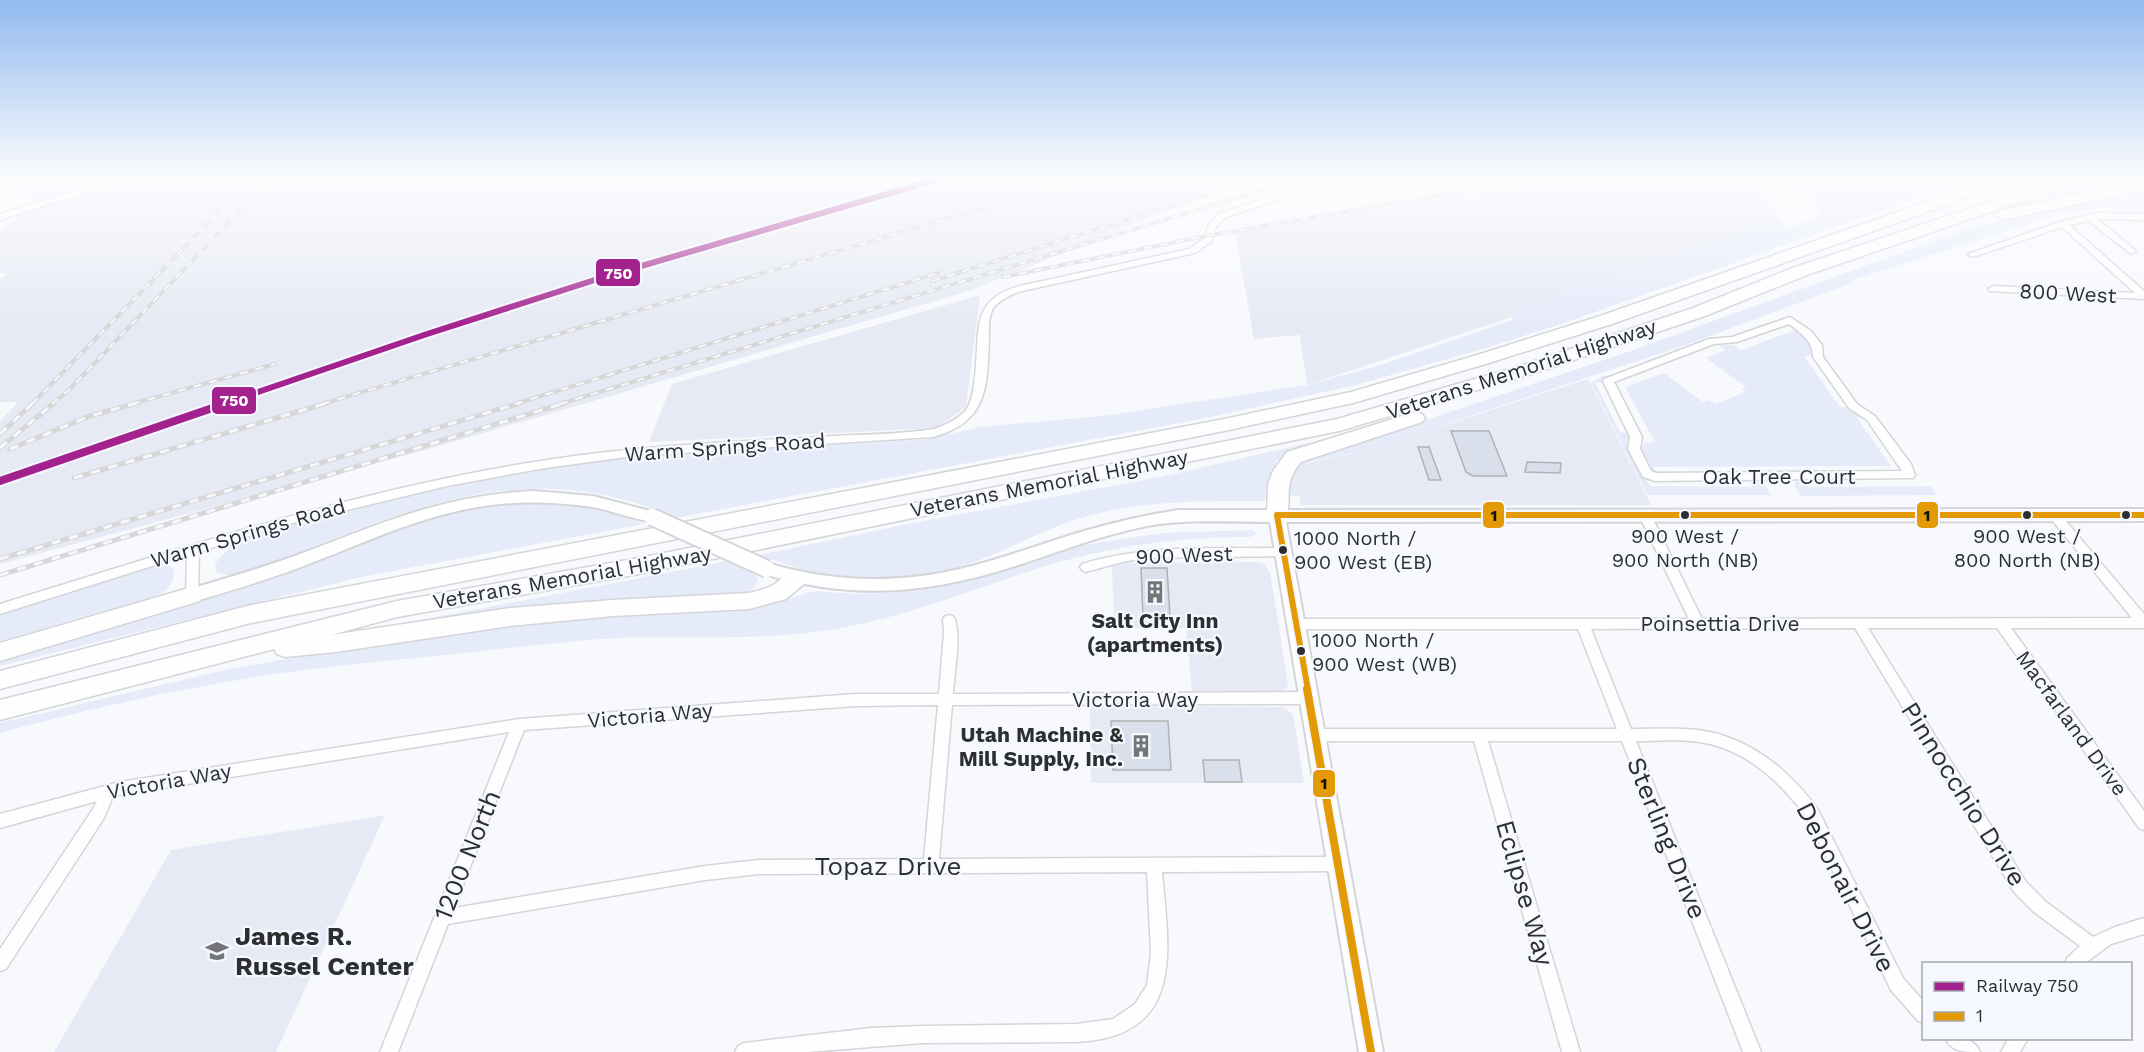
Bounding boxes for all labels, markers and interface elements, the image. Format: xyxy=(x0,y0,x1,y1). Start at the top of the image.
line badge: 750 xyxy=(595,258,641,287)
text: 750 xyxy=(603,264,633,283)
street label: 800 West xyxy=(2019,278,2117,308)
street label: Veterans Memorial Highway xyxy=(1383,313,1659,425)
line badge: 750 xyxy=(211,386,257,415)
text: 750 xyxy=(219,391,249,410)
street label: Warm Springs Road xyxy=(624,428,826,466)
street label: Veterans Memorial Highway xyxy=(908,444,1190,522)
street label: Oak Tree Court xyxy=(1702,464,1856,489)
street label: Warm Springs Road xyxy=(148,493,348,573)
line badge: 1 xyxy=(1482,501,1505,529)
line badge: 1 xyxy=(1916,501,1939,529)
text: 1 xyxy=(1491,506,1497,525)
text: 1 xyxy=(1924,506,1930,525)
marker: 900 West / 900 North (NB) xyxy=(1679,509,1691,521)
marker: 900 West / 800 North (NB) xyxy=(2021,509,2033,521)
unlabelled marker xyxy=(2120,509,2132,521)
place label: 900 West / 900 North (NB) xyxy=(1612,524,1758,572)
place label: 900 West / 800 North (NB) xyxy=(1954,524,2100,572)
place label: 1000 North / 900 West (EB) xyxy=(1294,526,1432,574)
street label: Veterans Memorial Highway xyxy=(431,540,713,614)
street label: 900 West xyxy=(1135,541,1233,569)
marker: 1000 North / 900 West (EB) xyxy=(1277,544,1289,556)
building icon: Salt City Inn (apartments) xyxy=(1142,579,1168,605)
place label: Salt City Inn (apartments) xyxy=(1087,608,1223,657)
street label: Poinsettia Drive xyxy=(1640,611,1800,636)
place label: 1000 North / 900 West (WB) xyxy=(1312,628,1457,676)
marker: 1000 North / 900 West (WB) xyxy=(1295,645,1307,657)
street label: Macfarland Drive xyxy=(2011,646,2133,800)
street label: Victoria Way xyxy=(1072,687,1198,712)
street label: Pinnocchio Drive xyxy=(1895,696,2033,892)
street label: Victoria Way xyxy=(586,697,714,733)
place label: Utah Machine & Mill Supply, Inc. xyxy=(959,722,1123,771)
building icon: Utah Machine & Mill Supply, Inc. xyxy=(1128,733,1154,759)
street label: Sterling Drive xyxy=(1621,753,1713,923)
street label: Victoria Way xyxy=(105,758,233,804)
line badge: 1 xyxy=(1312,769,1336,798)
text: 1 xyxy=(1321,774,1327,793)
street label: 1200 North xyxy=(427,785,507,925)
street label: Debonair Drive xyxy=(1790,797,1902,977)
street label: Eclipse Way xyxy=(1490,817,1560,970)
street label: Topaz Drive xyxy=(815,851,961,881)
place label: James R. Russel Center xyxy=(235,921,414,981)
school or university icon: James R. Russel Center xyxy=(204,938,230,964)
legend xyxy=(1922,962,2132,1040)
text: Railway 750 xyxy=(1976,975,2079,996)
text: 1 xyxy=(1976,1005,1983,1026)

